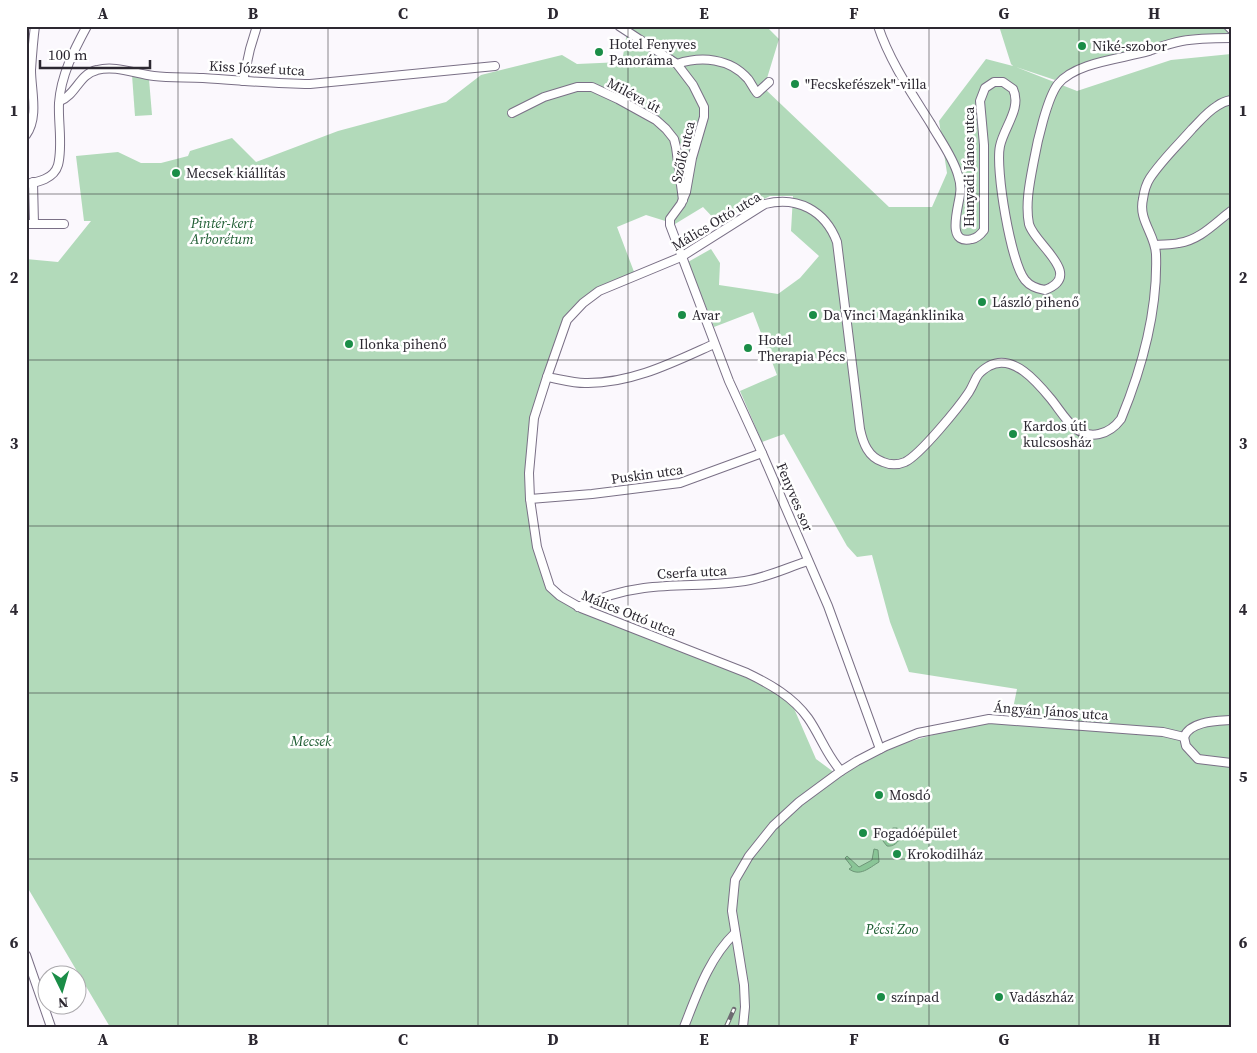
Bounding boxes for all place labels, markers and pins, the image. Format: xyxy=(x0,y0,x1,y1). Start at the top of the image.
place label: Hotel Fenyves Panoráma xyxy=(609,34,696,70)
place label: Niké-szobor xyxy=(1092,36,1167,56)
marker: Niké-szobor xyxy=(1076,40,1088,52)
marker: Hotel Fenyves Panoráma xyxy=(593,46,605,58)
place label: "Fecskefészek"-villa xyxy=(805,74,927,94)
marker: "Fecskefészek"-villa xyxy=(789,78,801,90)
place label: Mecsek kiállítás xyxy=(186,163,286,183)
marker: Mecsek kiállítás xyxy=(170,167,182,179)
place label: László pihenő xyxy=(992,292,1079,312)
marker: László pihenő xyxy=(976,296,988,308)
place label: Avar xyxy=(692,305,720,325)
place label: Da Vinci Magánklinika xyxy=(823,305,965,325)
marker: Avar xyxy=(676,309,688,321)
marker: Da Vinci Magánklinika xyxy=(807,309,819,321)
place label: Hotel Therapia Pécs xyxy=(758,330,845,366)
place label: Ilonka pihenő xyxy=(359,334,447,354)
marker: Ilonka pihenő xyxy=(343,338,355,350)
marker: Hotel Therapia Pécs xyxy=(742,342,754,354)
place label: Kardos úti kulcsosház xyxy=(1023,416,1092,452)
marker: Kardos úti kulcsosház xyxy=(1007,428,1019,440)
place label: Mosdó xyxy=(889,785,931,805)
marker: Mosdó xyxy=(873,789,885,801)
place label: Fogadóépület xyxy=(873,823,957,843)
marker: Fogadóépület xyxy=(857,827,869,839)
place label: Krokodilház xyxy=(907,844,984,864)
marker: Krokodilház xyxy=(891,848,903,860)
place label: színpad xyxy=(891,987,939,1007)
place label: Vadászház xyxy=(1009,987,1074,1007)
marker: színpad xyxy=(875,991,887,1003)
marker: Vadászház xyxy=(993,991,1005,1003)

